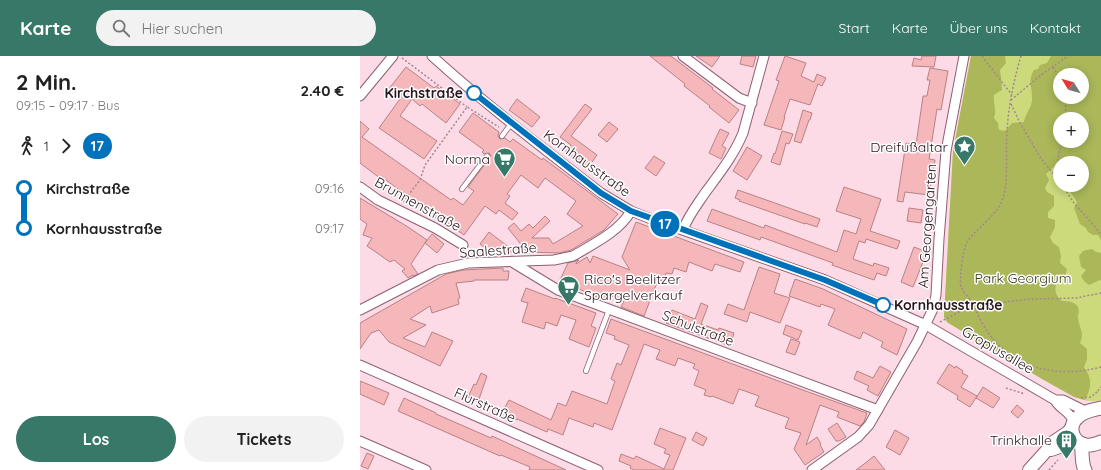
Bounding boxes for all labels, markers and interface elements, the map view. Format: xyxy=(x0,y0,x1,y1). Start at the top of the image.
search box xyxy=(96,10,376,46)
text: Karte xyxy=(20,16,72,40)
icon: search xyxy=(110,17,132,39)
text: Hier suchen xyxy=(142,19,223,38)
text: Start xyxy=(838,19,870,37)
text: Karte xyxy=(892,19,928,37)
text: Über uns xyxy=(950,19,1008,37)
text: Kontakt xyxy=(1030,19,1081,37)
text: 2 Min. xyxy=(16,68,76,96)
north arrow xyxy=(1053,68,1089,104)
map controls xyxy=(1053,68,1089,192)
text: 2.40 € xyxy=(301,81,344,100)
place label: Kirchstraße xyxy=(385,84,463,102)
marker: Kirchstraße xyxy=(466,85,482,101)
text: 09:15 – 09:17 · Bus xyxy=(16,97,120,113)
button: + xyxy=(1053,112,1089,148)
street label: Kornhausstraße xyxy=(540,125,634,201)
place icon: Dreifußaltar xyxy=(951,134,977,167)
icon: walk xyxy=(16,135,38,157)
icon: forward xyxy=(55,135,77,157)
text: 17 xyxy=(91,137,104,155)
text: 1 xyxy=(44,138,49,154)
place label: Dreifußaltar xyxy=(870,138,949,156)
supermarket icon: Norma xyxy=(492,146,518,179)
place label: Norma xyxy=(445,150,490,168)
button: − xyxy=(1053,156,1089,192)
street label: Am Georgengarten xyxy=(914,163,940,289)
street label: Brunnenstraße xyxy=(372,173,464,235)
text: Kirchstraße xyxy=(46,179,130,198)
text: 09:16 xyxy=(315,180,344,196)
line badge: 17 xyxy=(647,211,683,237)
text: 17 xyxy=(658,215,672,233)
text: Kornhausstraße xyxy=(46,219,162,238)
text: 09:17 xyxy=(315,220,344,236)
street label: Saalestraße xyxy=(459,238,537,262)
park label: Park Georgium xyxy=(974,269,1072,287)
place label: Rico's Beelitzer Spargelverkauf xyxy=(584,270,683,304)
supermarket icon: Rico's Beelitzer Spargelverkauf xyxy=(555,274,581,307)
place label: Kornhausstraße xyxy=(894,296,1003,314)
marker: Kornhausstraße xyxy=(875,297,891,313)
street label: Schulstraße xyxy=(659,306,737,350)
street label: Gropiusallee xyxy=(959,322,1037,378)
street label: Flurstraße xyxy=(451,383,519,427)
button: Los xyxy=(16,416,176,462)
button: Tickets xyxy=(184,416,344,462)
building icon: Trinkhalle xyxy=(1054,427,1080,460)
place label: Trinkhalle xyxy=(990,431,1052,449)

